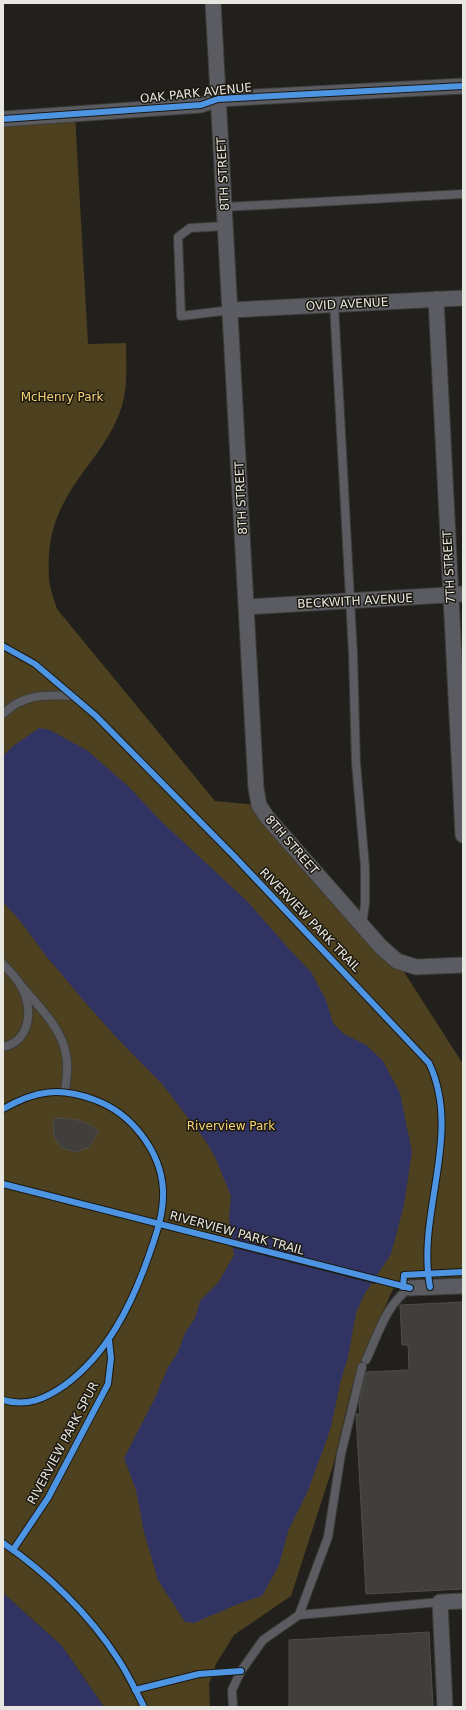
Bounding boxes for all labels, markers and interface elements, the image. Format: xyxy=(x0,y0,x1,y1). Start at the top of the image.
street label: OAK PARK AVENUE xyxy=(139,80,253,106)
street label: 8TH STREET xyxy=(214,136,232,211)
street label: OVID AVENUE xyxy=(305,295,389,313)
park label: McHenry Park xyxy=(21,390,103,404)
street label: 8TH STREET xyxy=(232,460,250,535)
street label: 7TH STREET xyxy=(440,529,458,604)
street label: BECKWITH AVENUE xyxy=(297,591,413,611)
street label: 8TH STREET xyxy=(263,813,322,878)
street label: RIVERVIEW PARK TRAIL xyxy=(257,865,363,975)
park label: Riverview Park xyxy=(187,1119,275,1133)
street label: RIVERVIEW PARK TRAIL xyxy=(168,1208,306,1258)
street label: RIVERVIEW PARK SPUR xyxy=(25,1379,101,1507)

